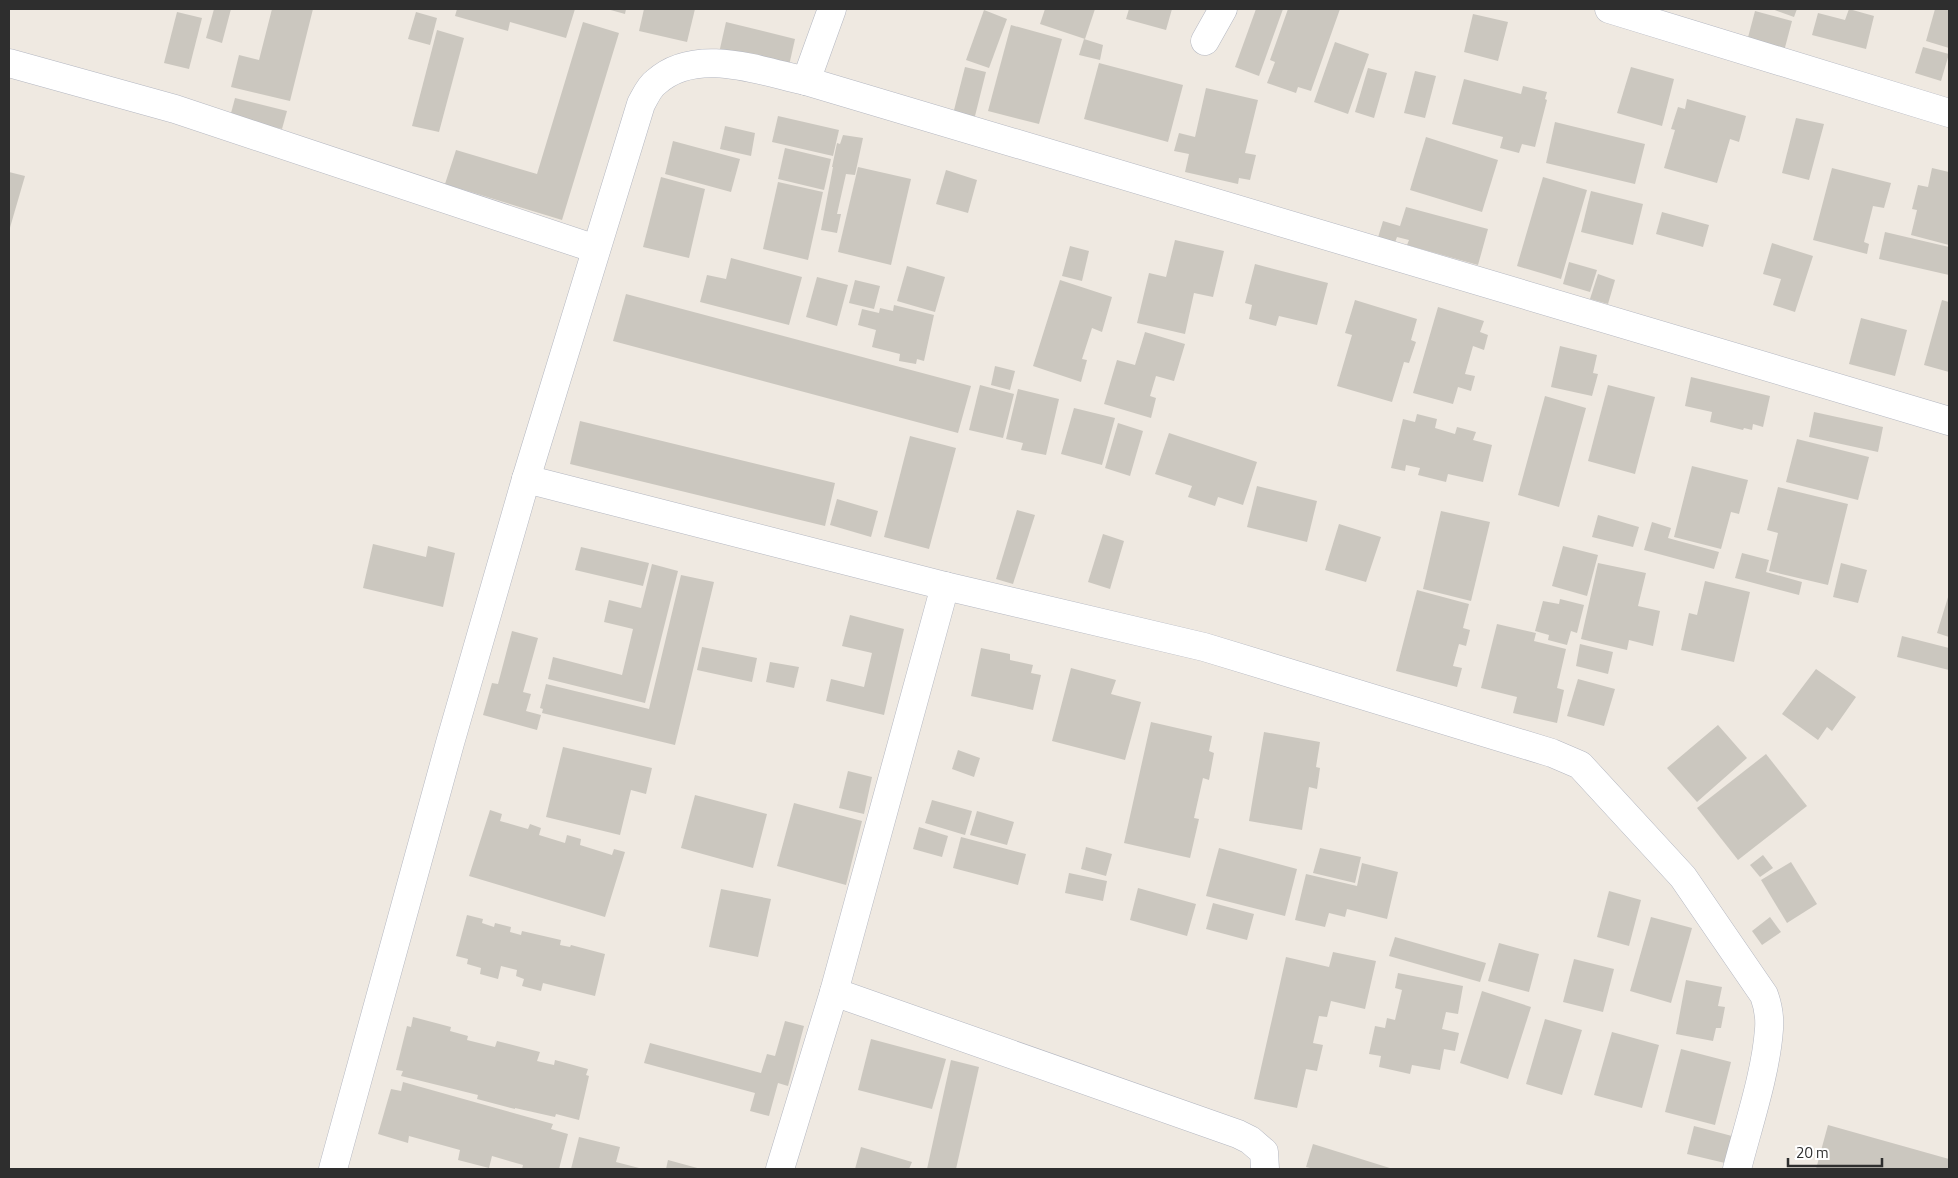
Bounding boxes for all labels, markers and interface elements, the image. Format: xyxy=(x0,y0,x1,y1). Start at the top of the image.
scale bar xyxy=(1788,1136,1882,1168)
text: 20 m xyxy=(1796,1141,1829,1164)

